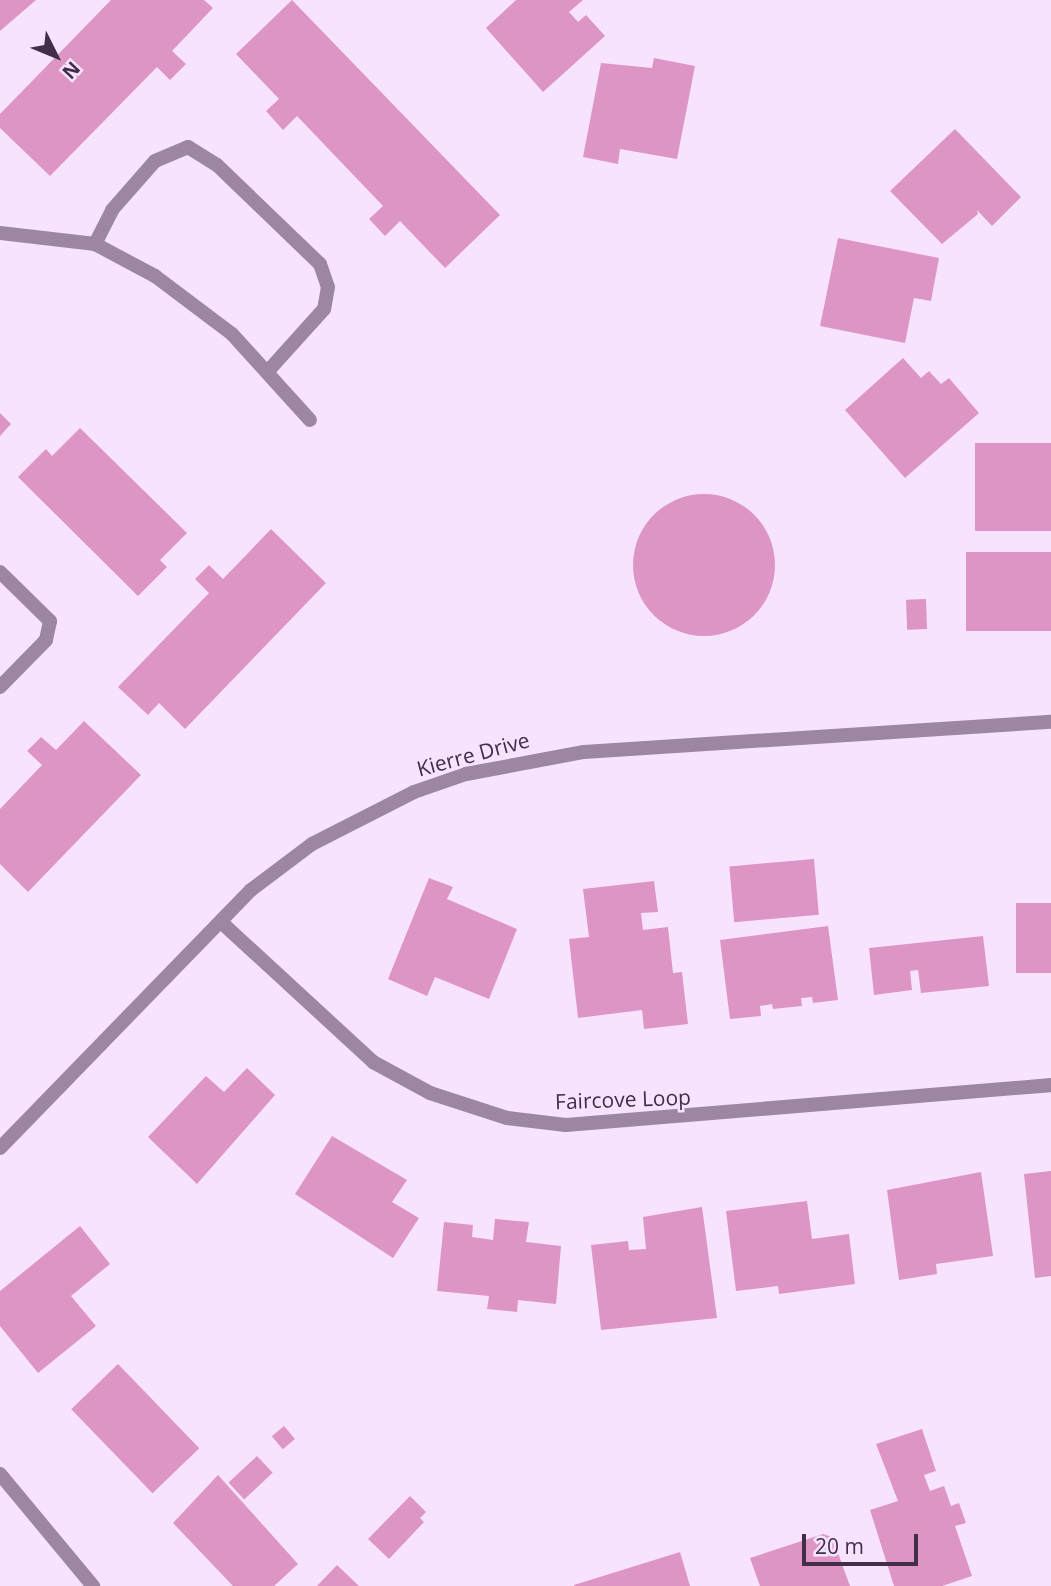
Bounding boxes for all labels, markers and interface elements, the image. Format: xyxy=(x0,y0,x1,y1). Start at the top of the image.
north arrow xyxy=(21,21,91,91)
text: N xyxy=(57,56,86,85)
street label: Kierre Drive xyxy=(414,727,532,781)
street label: Faircove Loop xyxy=(555,1084,691,1114)
scale bar xyxy=(806,1520,922,1564)
text: 20 m xyxy=(815,1532,864,1560)

